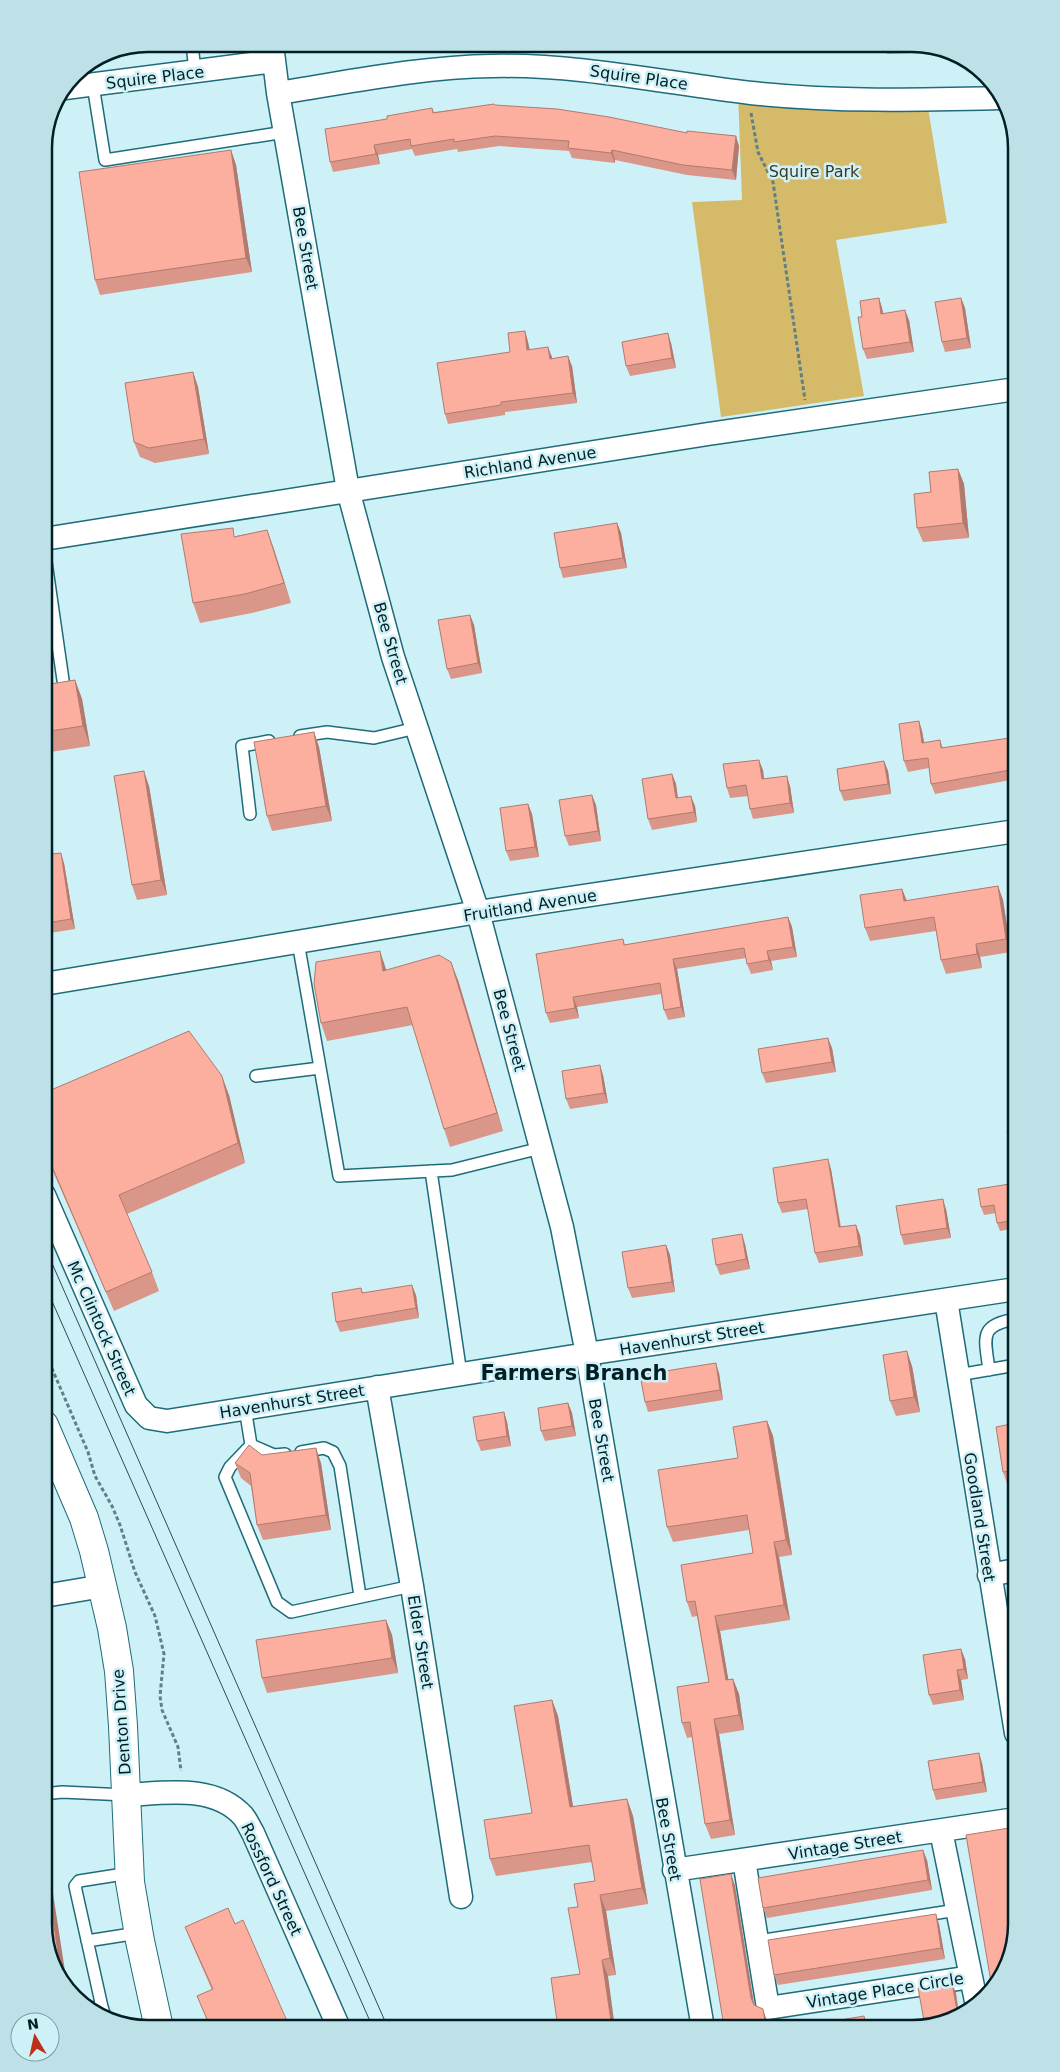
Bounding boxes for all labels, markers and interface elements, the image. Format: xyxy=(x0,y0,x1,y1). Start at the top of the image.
street label: Squire Place xyxy=(589,61,689,94)
street label: Squire Place xyxy=(105,62,205,93)
park label: Squire Park xyxy=(769,162,860,181)
street label: Bee Street xyxy=(289,205,322,291)
street label: Richland Avenue xyxy=(463,443,598,482)
street label: Bee Street xyxy=(370,600,411,686)
street label: Fruitland Avenue xyxy=(462,886,598,925)
street label: Bee Street xyxy=(489,987,530,1073)
street label: Mc Clintock Street xyxy=(63,1258,140,1399)
street label: Havenhurst Street xyxy=(618,1318,766,1359)
district label: Farmers Branch xyxy=(481,1361,667,1385)
street label: Havenhurst Street xyxy=(218,1381,366,1422)
street label: Bee Street xyxy=(585,1397,618,1483)
street label: Goodland Street xyxy=(960,1451,999,1583)
street label: Elder Street xyxy=(404,1594,437,1690)
street label: Denton Drive xyxy=(108,1668,135,1776)
street label: Bee Street xyxy=(652,1796,685,1882)
street label: Rossford Street xyxy=(237,1820,306,1939)
street label: Vintage Street xyxy=(787,1827,903,1864)
street label: Vintage Place Circle xyxy=(805,1969,965,2012)
north arrow xyxy=(10,2012,60,2062)
text: N xyxy=(26,2015,40,2033)

